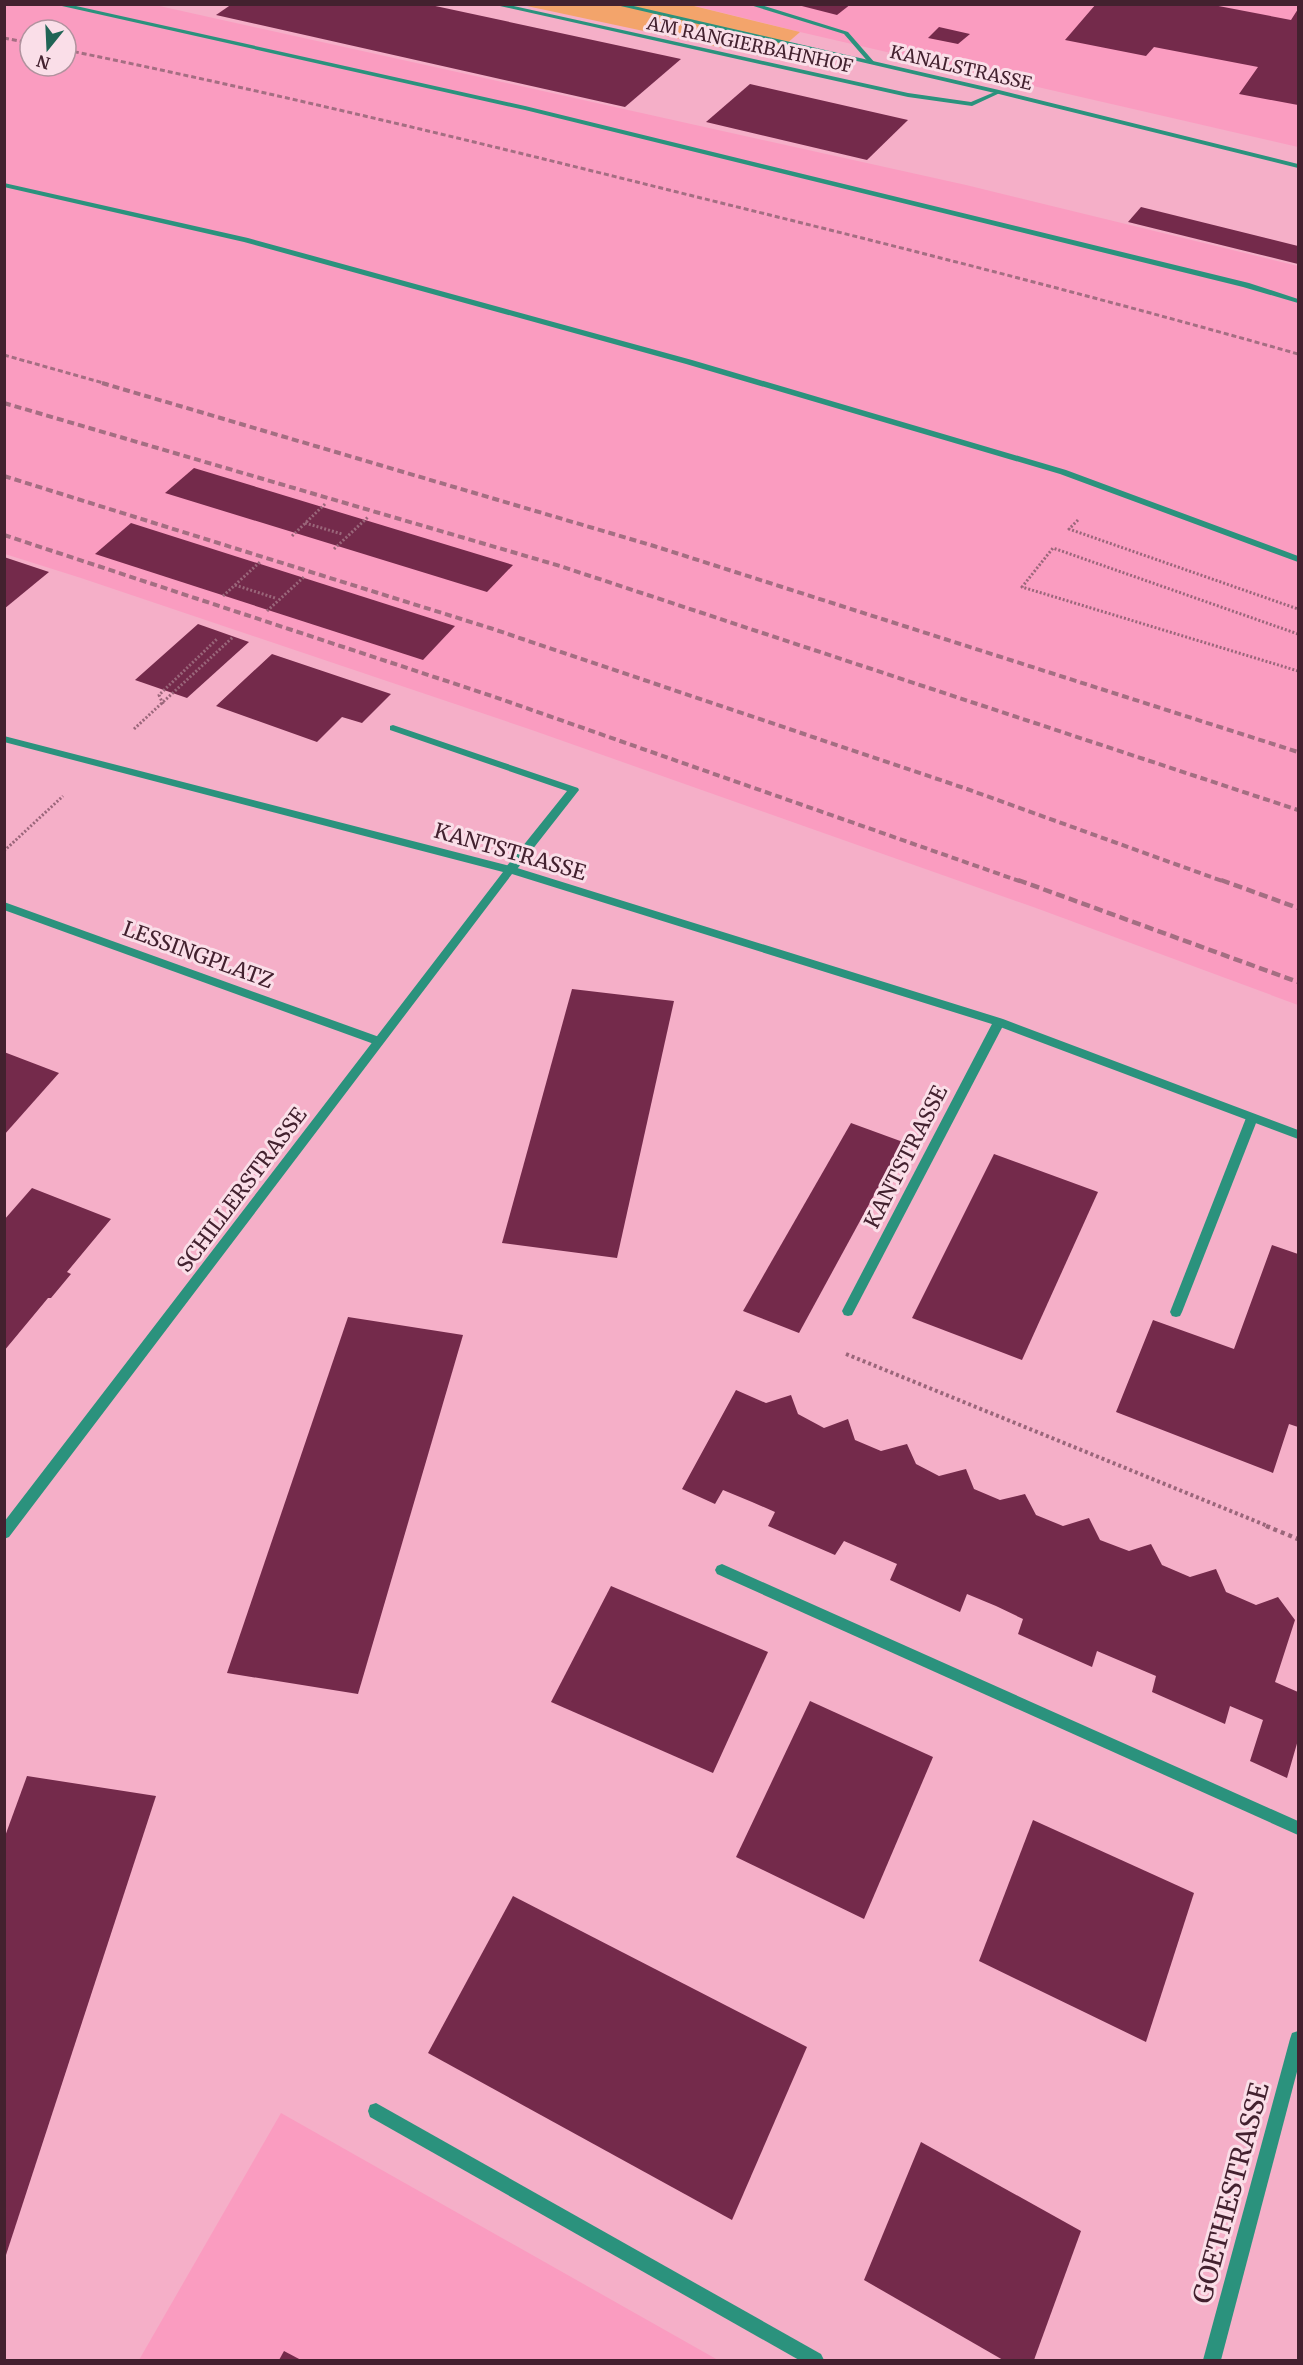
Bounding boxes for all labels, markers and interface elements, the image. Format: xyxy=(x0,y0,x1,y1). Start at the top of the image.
street label: AM RANGIERBAHNHOF xyxy=(644,11,855,78)
north arrow xyxy=(18,18,78,78)
street label: KANALSTRASSE xyxy=(888,40,1035,95)
text: N xyxy=(34,51,52,74)
street label: KANTSTRASSE xyxy=(431,817,590,886)
street label: LESSINGPLATZ xyxy=(119,915,277,994)
street label: KANTSTRASSE xyxy=(858,1080,953,1233)
street label: SCHILLERSTRASSE xyxy=(171,1101,313,1277)
street label: GOETHESTRASSE xyxy=(1185,2078,1276,2307)

